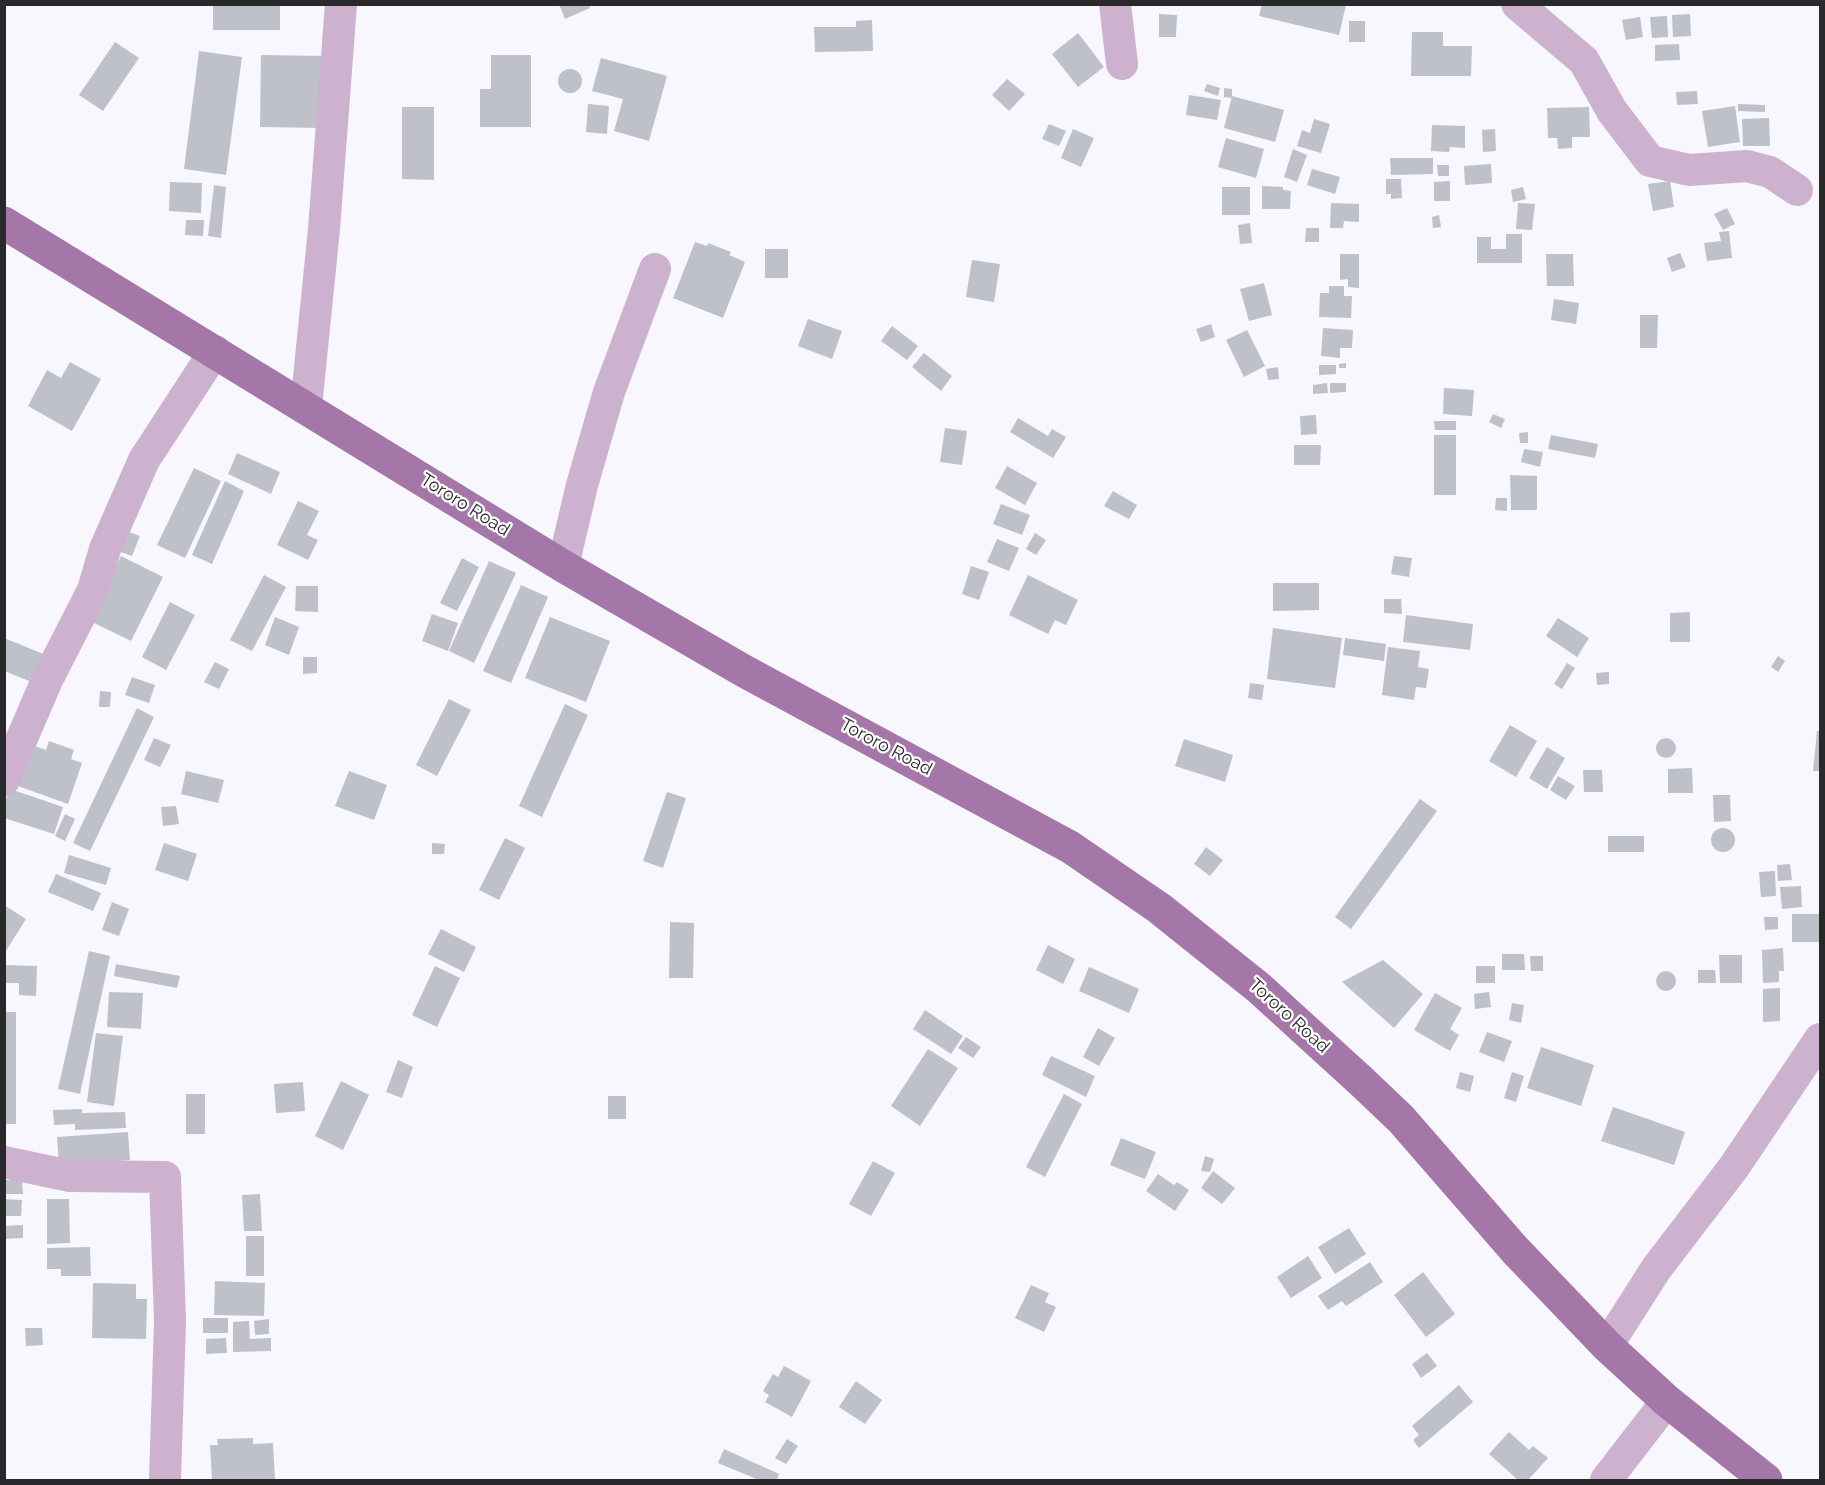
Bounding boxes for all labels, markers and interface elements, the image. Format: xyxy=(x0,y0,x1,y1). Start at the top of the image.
street label: Tororo Road xyxy=(416,469,514,541)
street label: Tororo Road xyxy=(836,714,936,780)
street label: Tororo Road xyxy=(1244,974,1334,1058)

